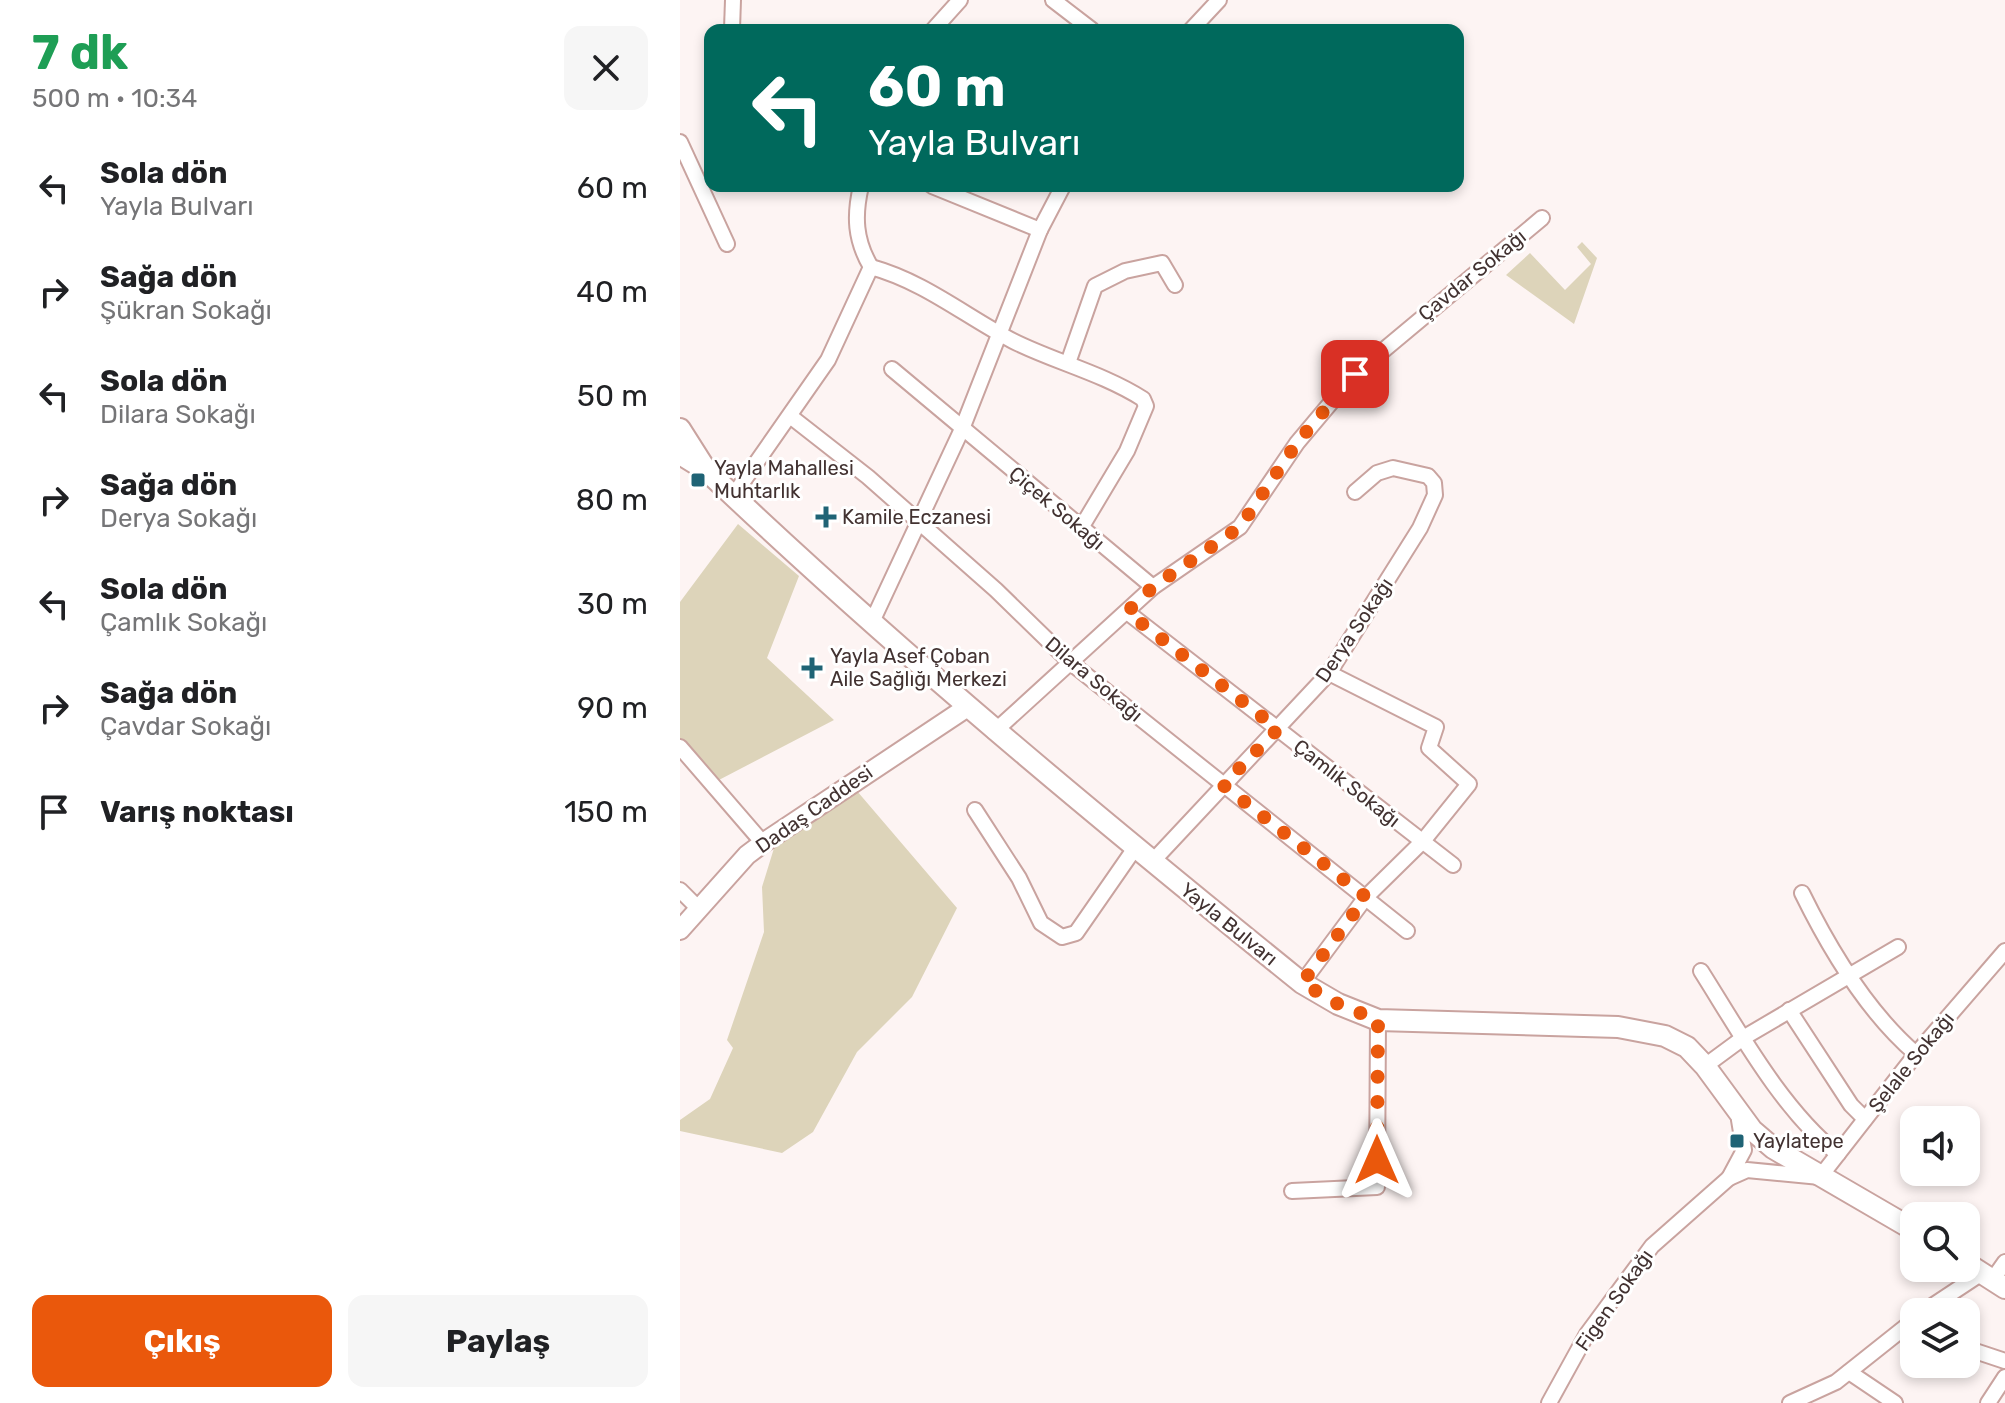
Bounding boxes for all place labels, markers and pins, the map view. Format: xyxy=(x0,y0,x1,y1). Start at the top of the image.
pin xyxy=(1321,340,1389,408)
place label: Yayla Mahallesi Muhtarlık xyxy=(714,456,854,503)
marker: Yayla Mahallesi Muhtarlık xyxy=(689,471,707,489)
place label: Kamile Eczanesi xyxy=(842,505,991,529)
marker: Kamile Eczanesi xyxy=(817,508,835,526)
place label: Yayla Asef Çoban Aile Sağlığı Merkezi xyxy=(830,644,1007,691)
marker: Yayla Asef Çoban Aile Sağlığı Merkezi xyxy=(801,657,823,679)
place label: Yaylatepe xyxy=(1753,1129,1844,1153)
marker: Yaylatepe xyxy=(1728,1132,1746,1150)

